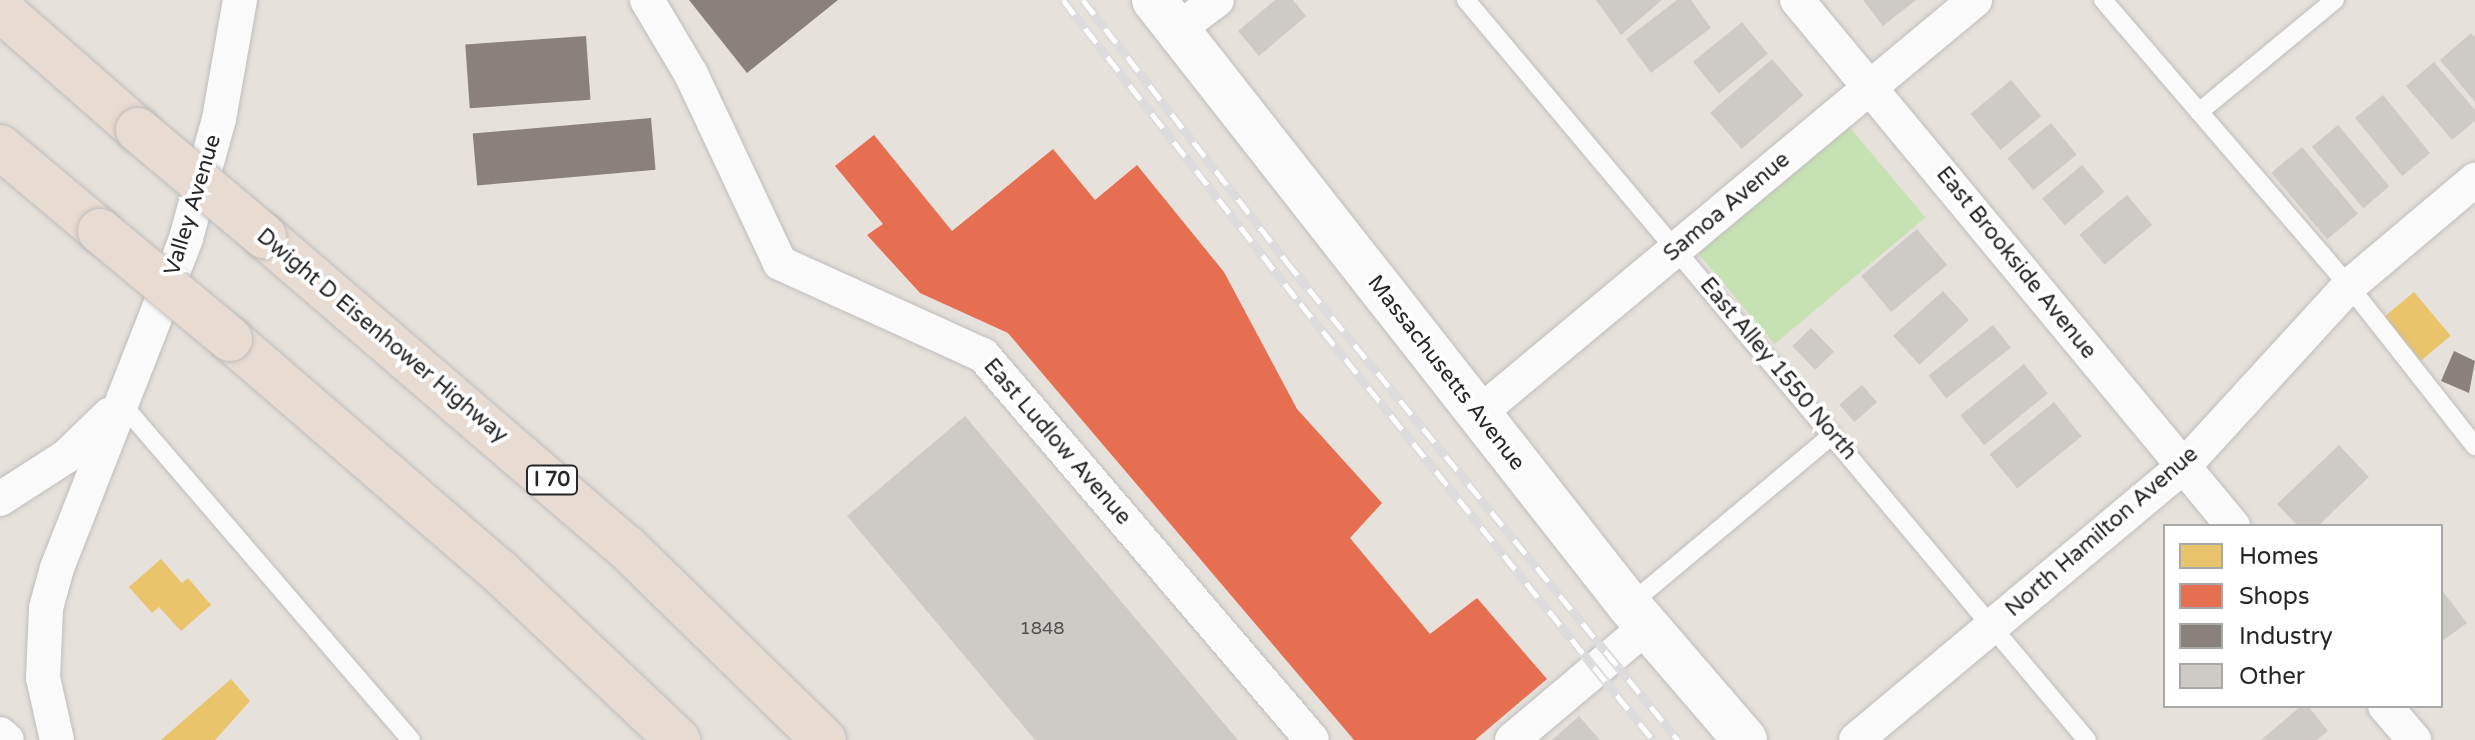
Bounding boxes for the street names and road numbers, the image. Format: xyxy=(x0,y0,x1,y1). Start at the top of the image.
street label: Valley Avenue xyxy=(159,131,227,279)
street label: Samoa Avenue xyxy=(1659,147,1795,267)
street label: East Brookside Avenue xyxy=(1930,162,2102,364)
street label: Dwight D Eisenhower Highway xyxy=(251,223,513,449)
street label: Massachusetts Avenue xyxy=(1362,270,1530,476)
street label: East Alley 1550 North xyxy=(1694,272,1862,466)
street label: East Ludlow Avenue xyxy=(978,354,1136,530)
street label: North Hamilton Avenue xyxy=(2000,441,2204,623)
road number: I 70 xyxy=(524,464,580,496)

